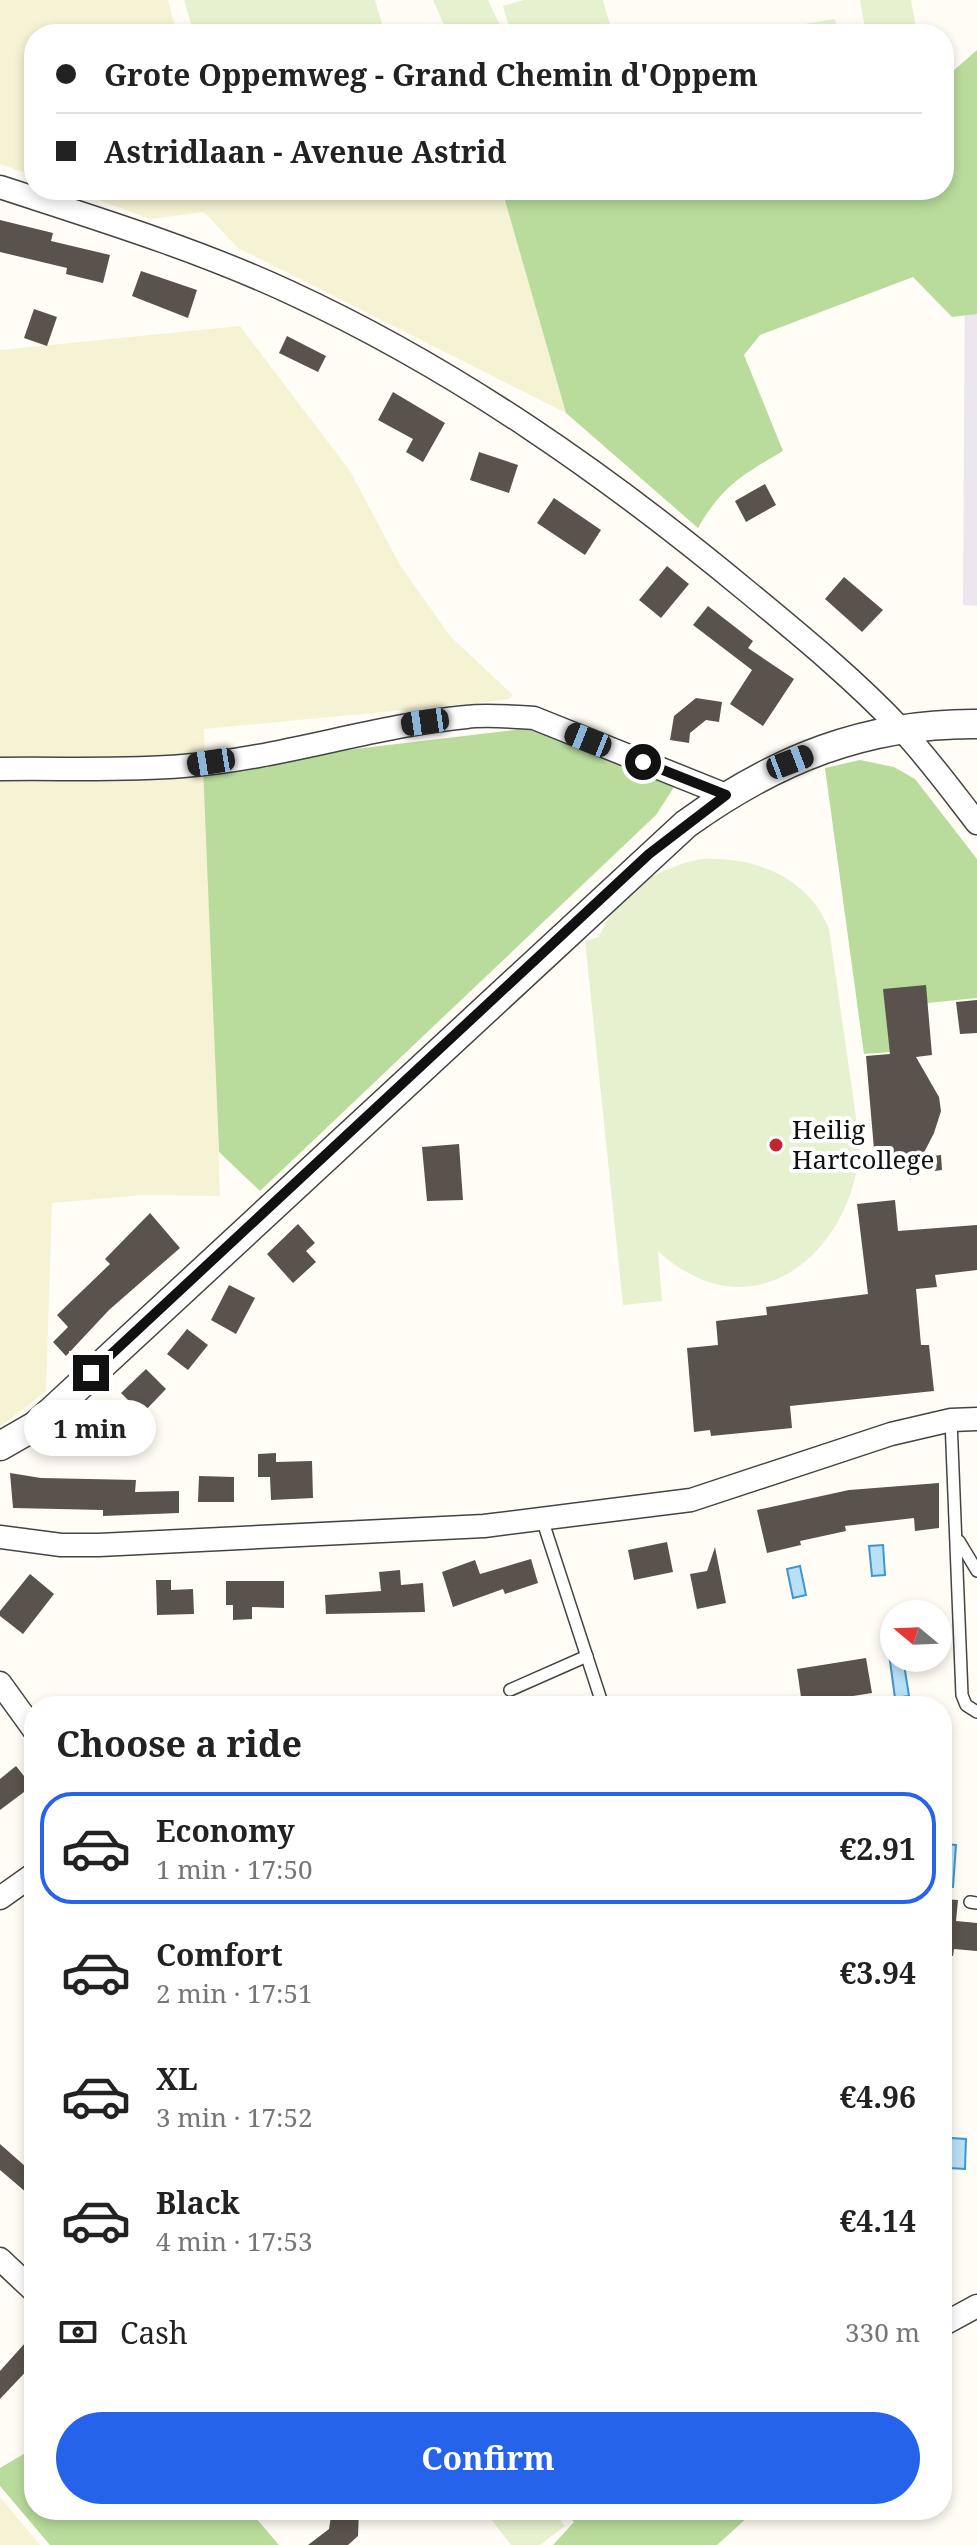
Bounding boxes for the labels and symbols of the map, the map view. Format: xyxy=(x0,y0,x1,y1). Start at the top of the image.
car xyxy=(400,707,450,737)
car xyxy=(561,720,615,760)
car xyxy=(763,742,817,782)
route start xyxy=(625,744,661,780)
car xyxy=(185,746,237,778)
place label: Heilig Hartcollege xyxy=(792,1111,934,1177)
marker: Heilig Hartcollege xyxy=(767,1136,785,1154)
route end xyxy=(73,1355,109,1391)
callout: 1 min xyxy=(25,1401,157,1457)
north arrow xyxy=(880,1600,952,1672)

